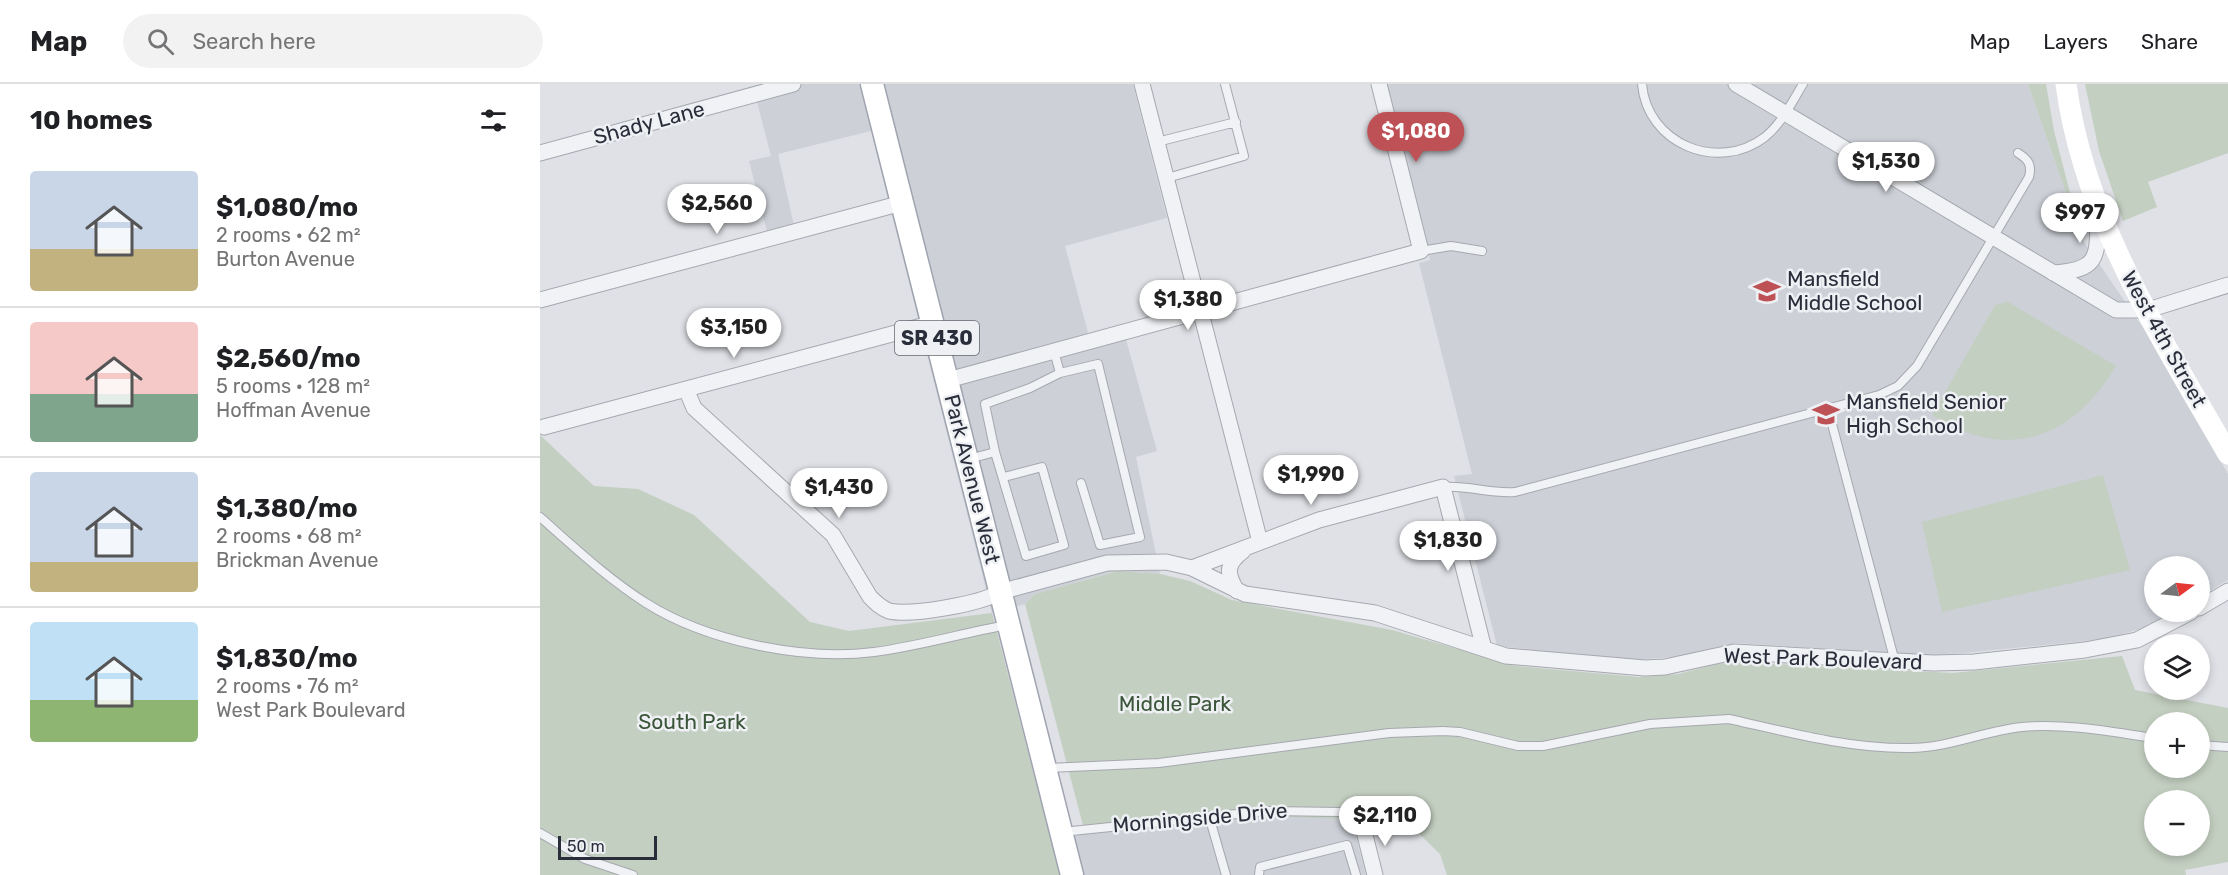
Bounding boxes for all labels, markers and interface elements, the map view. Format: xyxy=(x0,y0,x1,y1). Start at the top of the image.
search box xyxy=(123,14,543,68)
text: Map xyxy=(30,25,87,58)
icon: search xyxy=(144,25,177,58)
text: Search here xyxy=(192,28,316,55)
text: Map xyxy=(1969,29,2010,54)
text: Layers xyxy=(2043,29,2108,54)
text: Share xyxy=(2141,29,2198,54)
street label: Shady Lane xyxy=(591,96,707,149)
icon: filters xyxy=(477,104,510,137)
text: 10 homes xyxy=(30,105,153,136)
pin: $1,080 xyxy=(1367,112,1465,163)
text: $1,080 xyxy=(1381,119,1451,143)
pin: $1,530 xyxy=(1837,142,1935,193)
text: $1,530 xyxy=(1852,149,1920,173)
pin: $2,560 xyxy=(668,184,766,235)
text: $2,560 xyxy=(681,191,753,215)
text: $1,080/mo xyxy=(216,192,358,223)
pin: $997 xyxy=(2044,193,2116,244)
icon: home xyxy=(78,195,150,267)
text: $997 xyxy=(2055,200,2105,224)
text: 2 rooms · 62 m² xyxy=(216,223,361,247)
text: Burton Avenue xyxy=(216,247,355,271)
place label: Mansfield Middle School xyxy=(1787,266,1922,315)
street label: West 4th Street xyxy=(2117,266,2212,411)
school or university icon: Mansfield Middle School xyxy=(1752,276,1782,306)
pin: $1,380 xyxy=(1139,280,1237,331)
text: $1,380 xyxy=(1153,287,1223,311)
pin: $3,150 xyxy=(685,308,783,359)
text: $3,150 xyxy=(700,315,768,339)
road number: SR 430 xyxy=(895,321,979,355)
text: $2,560/mo xyxy=(216,343,361,374)
icon: home xyxy=(78,346,150,418)
text: 5 rooms · 128 m² xyxy=(216,374,370,398)
place label: Mansfield Senior High School xyxy=(1846,389,2006,438)
street label: Park Avenue West xyxy=(939,392,1006,566)
text: Hoffman Avenue xyxy=(216,398,371,422)
school or university icon: Mansfield Senior High School xyxy=(1811,399,1841,429)
pin: $1,990 xyxy=(1262,455,1360,506)
text: $1,990 xyxy=(1277,462,1345,486)
pin: $1,430 xyxy=(790,468,888,519)
text: $1,430 xyxy=(804,475,874,499)
text: $1,380/mo xyxy=(216,493,358,524)
icon: home xyxy=(78,496,150,568)
pin: $1,830 xyxy=(1399,521,1497,572)
text: 2 rooms · 68 m² xyxy=(216,524,362,548)
text: $1,830 xyxy=(1413,528,1483,552)
text: Brickman Avenue xyxy=(216,548,379,572)
north arrow xyxy=(2144,556,2210,622)
map controls xyxy=(2144,556,2210,856)
button: layers xyxy=(2144,634,2210,700)
text: $1,830/mo xyxy=(216,643,358,674)
street label: West Park Boulevard xyxy=(1723,643,1923,674)
icon: home xyxy=(78,646,150,718)
text: 2 rooms · 76 m² xyxy=(216,674,359,698)
park label: Middle Park xyxy=(1119,691,1231,716)
text: West Park Boulevard xyxy=(216,698,406,722)
park label: South Park xyxy=(638,709,746,734)
button: + xyxy=(2144,712,2210,778)
button: − xyxy=(2144,790,2210,856)
pin: $2,110 xyxy=(1336,796,1434,847)
street label: Morningside Drive xyxy=(1111,797,1288,838)
text: $2,110 xyxy=(1353,803,1417,827)
scale bar xyxy=(558,833,657,860)
text: 50 m xyxy=(567,837,605,856)

